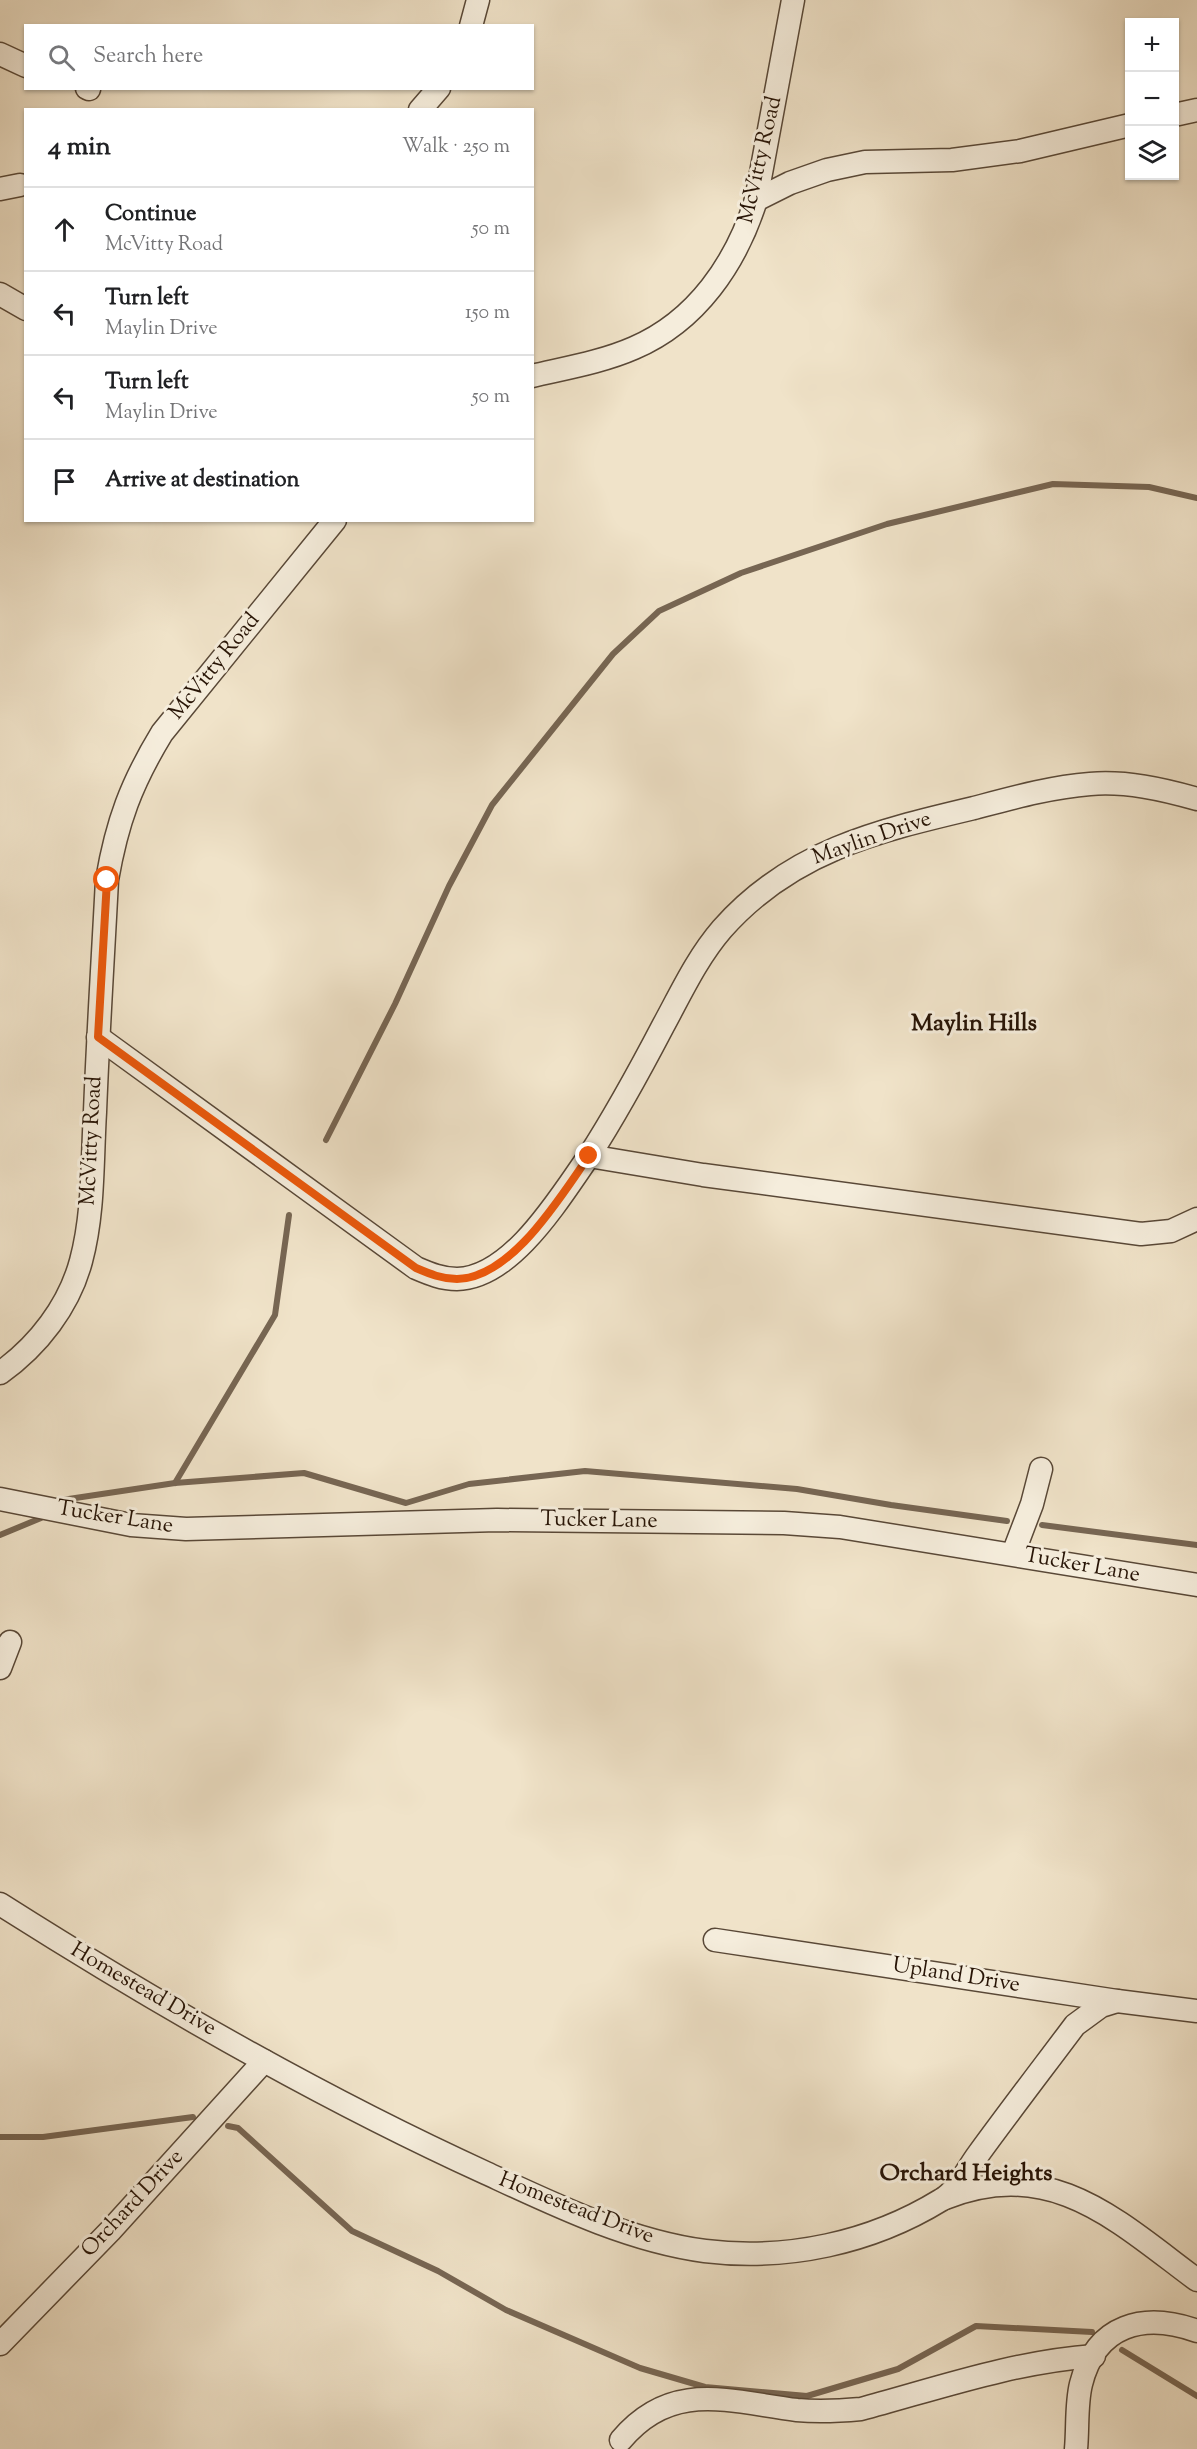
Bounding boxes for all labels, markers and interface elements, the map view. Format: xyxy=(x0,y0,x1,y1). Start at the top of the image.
map controls xyxy=(1125,18,1179,180)
button: + xyxy=(1125,18,1179,72)
search box xyxy=(24,24,534,90)
icon: search xyxy=(45,41,78,74)
text: Search here xyxy=(93,41,203,73)
button: − xyxy=(1125,72,1179,126)
street label: McVitty Road xyxy=(731,93,791,227)
button: layers xyxy=(1125,126,1179,180)
text: 4 min xyxy=(48,129,111,166)
text: Walk · 250 m xyxy=(402,133,510,162)
text: Continue xyxy=(105,199,196,231)
icon: ahead xyxy=(48,213,81,246)
text: 50 m xyxy=(472,215,510,244)
text: McVitty Road xyxy=(105,231,223,260)
text: Turn left xyxy=(105,283,188,315)
icon: left xyxy=(48,297,81,330)
text: 150 m xyxy=(465,299,510,328)
text: Maylin Drive xyxy=(105,315,218,344)
text: Turn left xyxy=(105,367,188,399)
icon: left xyxy=(48,381,81,414)
text: 50 m xyxy=(472,383,510,412)
text: Maylin Drive xyxy=(105,399,218,428)
icon: arrive xyxy=(48,465,81,498)
text: Arrive at destination xyxy=(105,465,300,497)
street label: McVitty Road xyxy=(162,606,268,728)
street label: Maylin Drive xyxy=(808,804,936,874)
route start xyxy=(93,866,119,892)
district label: Maylin Hills xyxy=(911,1007,1037,1041)
street label: McVitty Road xyxy=(73,1075,111,1207)
route end xyxy=(575,1142,601,1168)
street label: Tucker Lane xyxy=(55,1493,175,1543)
street label: Tucker Lane xyxy=(540,1504,658,1538)
street label: Tucker Lane xyxy=(1021,1540,1143,1592)
street label: Homestead Drive xyxy=(64,1935,222,2045)
street label: Upland Drive xyxy=(890,1950,1022,2002)
street label: Orchard Drive xyxy=(74,2143,192,2265)
district label: Orchard Heights xyxy=(880,2157,1052,2191)
street label: Homestead Drive xyxy=(494,2165,658,2253)

